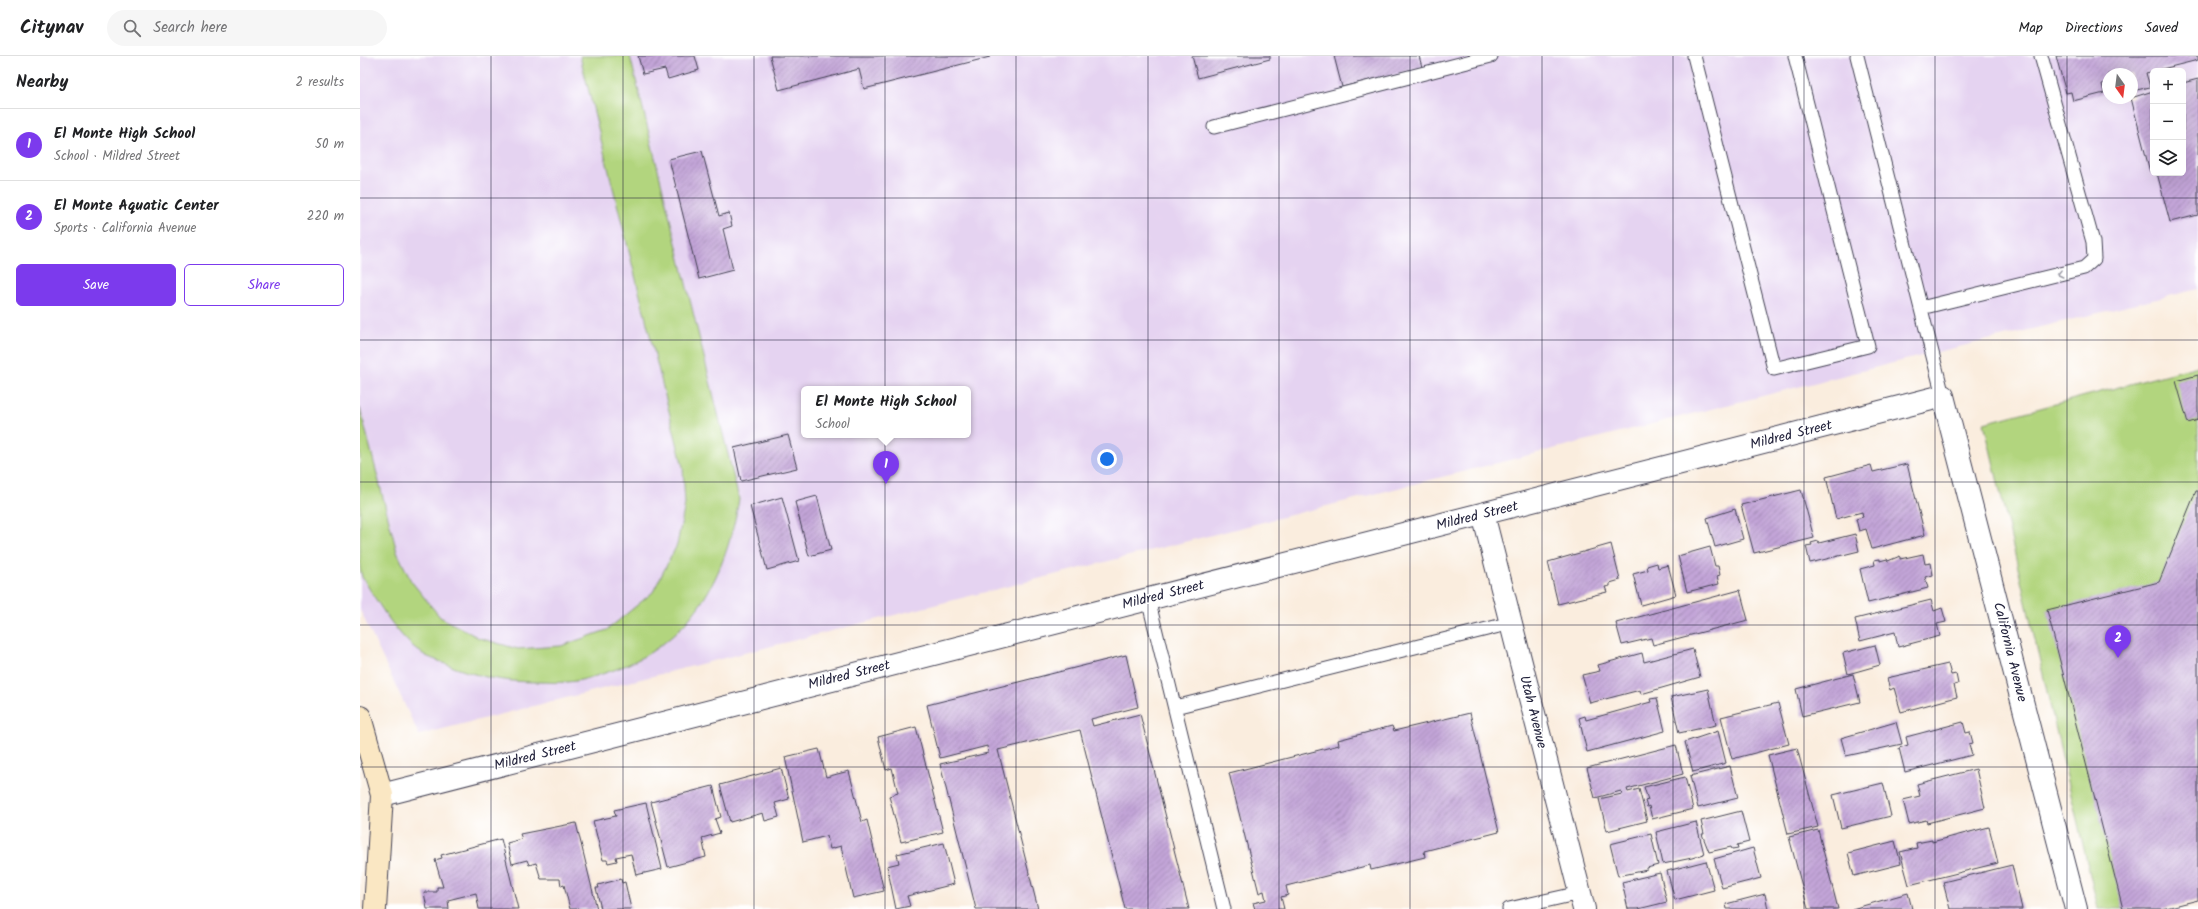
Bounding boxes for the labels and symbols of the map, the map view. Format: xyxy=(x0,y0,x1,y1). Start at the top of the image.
north arrow xyxy=(2102,68,2138,104)
one-way arrow xyxy=(2056,270,2063,278)
street label: Mildred Street xyxy=(1748,414,1835,456)
your location xyxy=(1097,449,1117,469)
pin: 1 xyxy=(873,451,899,484)
street label: Mildred Street xyxy=(1434,495,1521,537)
street label: Mildred Street xyxy=(1120,574,1207,616)
street label: California Avenue xyxy=(1987,600,2033,705)
pin: 2 xyxy=(2105,625,2131,658)
street label: Mildred Street xyxy=(806,654,893,696)
street label: Utah Avenue xyxy=(1513,673,1553,752)
street label: Mildred Street xyxy=(492,735,579,777)

